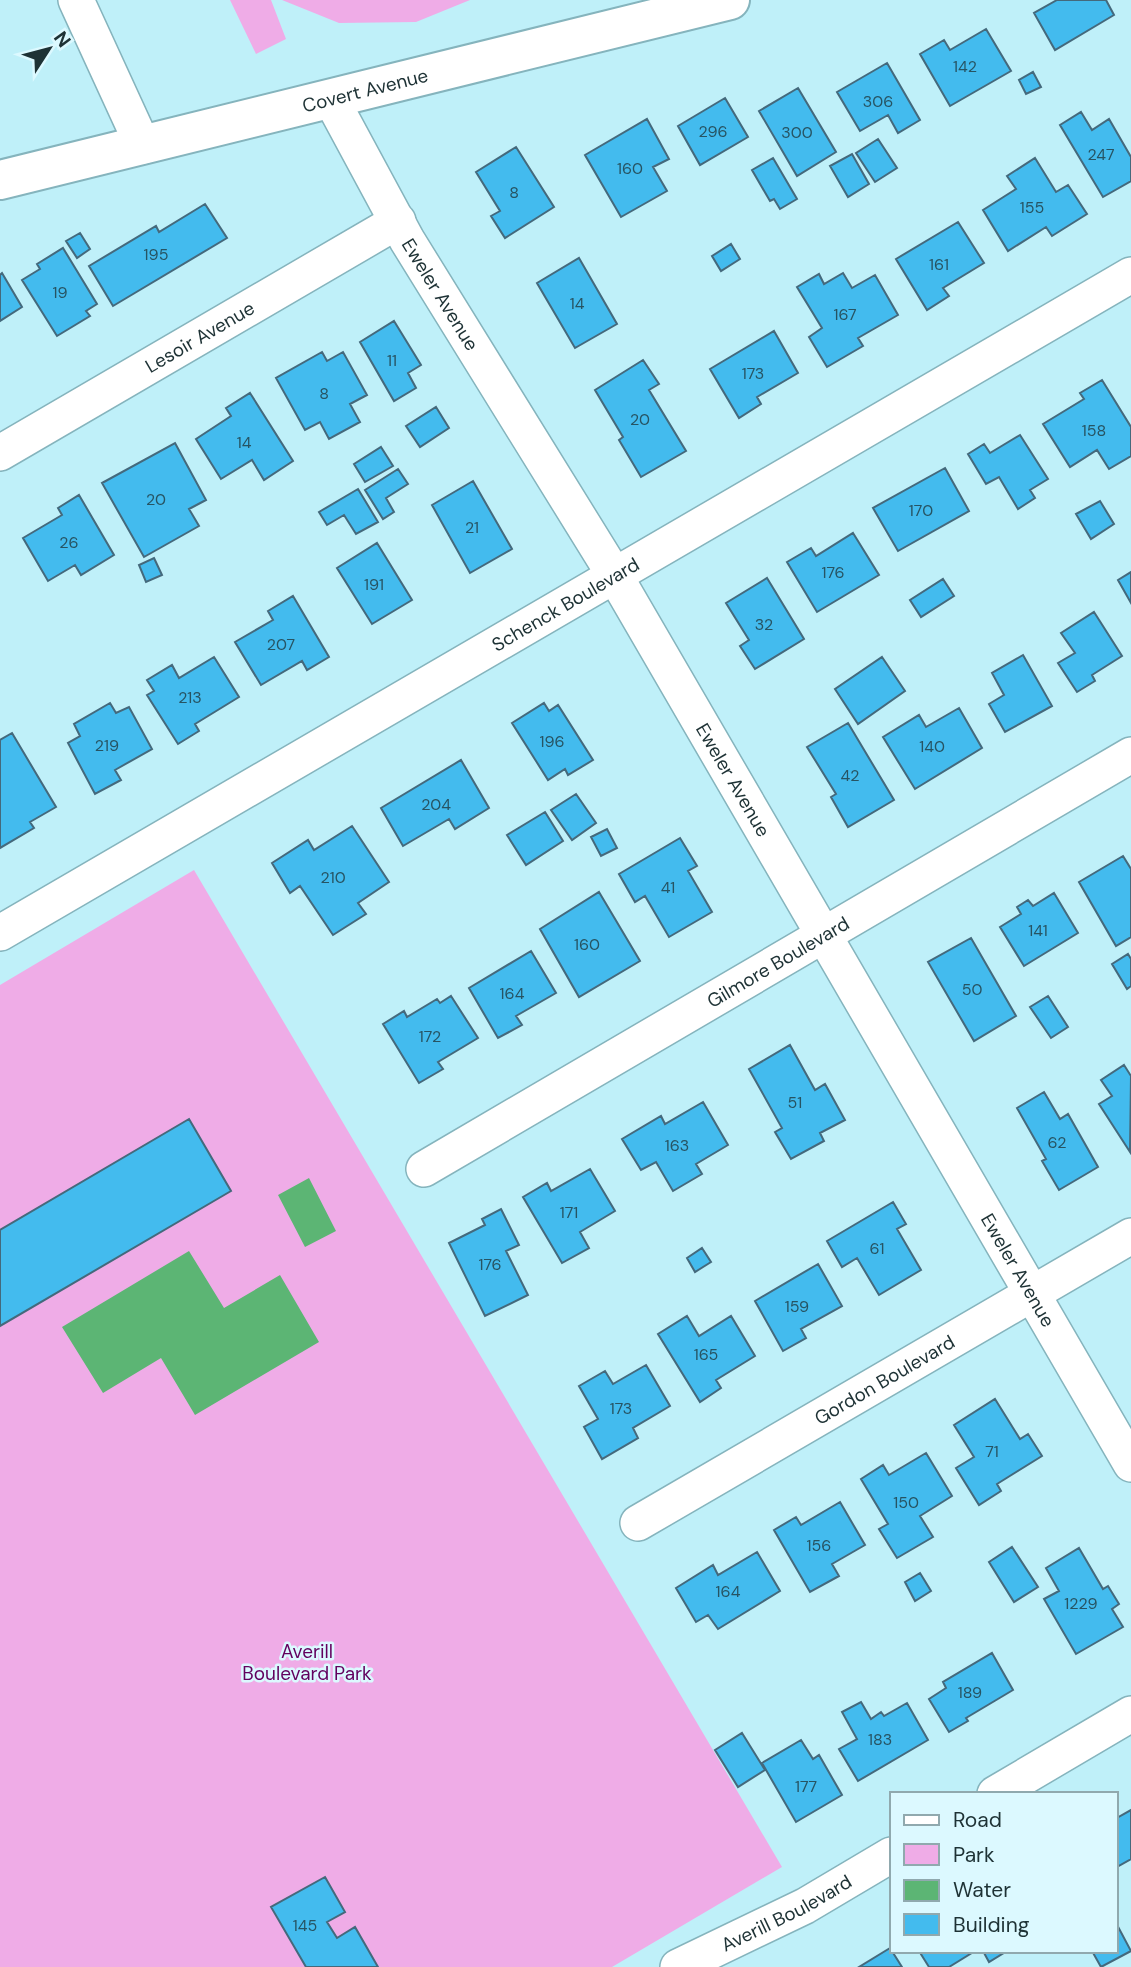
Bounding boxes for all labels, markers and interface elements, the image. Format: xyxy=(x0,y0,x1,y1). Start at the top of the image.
north arrow xyxy=(14,14,84,84)
text: N xyxy=(48,26,77,52)
house number: 142 xyxy=(953,56,977,77)
street label: Covert Avenue xyxy=(300,62,431,118)
house number: 306 xyxy=(863,91,893,112)
house number: 296 xyxy=(698,121,728,142)
house number: 300 xyxy=(781,122,813,143)
house number: 247 xyxy=(1087,144,1115,165)
house number: 160 xyxy=(617,158,643,179)
house number: 8 xyxy=(509,182,519,203)
house number: 155 xyxy=(1020,197,1044,218)
street label: Eweler Avenue xyxy=(396,234,485,355)
house number: 195 xyxy=(144,244,168,265)
house number: 161 xyxy=(929,254,949,275)
house number: 19 xyxy=(52,282,68,303)
house number: 14 xyxy=(570,293,585,314)
street label: Lesoir Avenue xyxy=(140,295,259,378)
house number: 167 xyxy=(833,304,857,325)
house number: 11 xyxy=(387,350,397,371)
house number: 173 xyxy=(742,363,764,384)
house number: 8 xyxy=(319,383,329,404)
house number: 20 xyxy=(630,409,650,430)
house number: 158 xyxy=(1082,420,1106,441)
house number: 14 xyxy=(237,432,252,453)
house number: 20 xyxy=(146,489,166,510)
house number: 170 xyxy=(909,500,933,521)
house number: 21 xyxy=(465,517,479,538)
house number: 26 xyxy=(59,532,79,553)
street label: Schenck Boulevard xyxy=(487,551,644,657)
house number: 176 xyxy=(821,562,845,583)
house number: 191 xyxy=(364,574,384,595)
house number: 32 xyxy=(755,614,773,635)
house number: 207 xyxy=(267,634,295,655)
house number: 213 xyxy=(178,687,202,708)
street label: Eweler Avenue xyxy=(691,718,776,841)
house number: 196 xyxy=(539,731,565,752)
house number: 219 xyxy=(95,735,119,756)
house number: 140 xyxy=(919,736,945,757)
house number: 42 xyxy=(841,765,859,786)
house number: 204 xyxy=(421,794,451,815)
house number: 210 xyxy=(320,867,346,888)
house number: 41 xyxy=(661,877,675,898)
street label: Gilmore Boulevard xyxy=(702,910,853,1013)
house number: 141 xyxy=(1028,920,1048,941)
house number: 160 xyxy=(574,934,600,955)
house number: 50 xyxy=(962,979,982,1000)
house number: 164 xyxy=(500,983,525,1004)
house number: 172 xyxy=(419,1026,441,1047)
house number: 51 xyxy=(788,1092,802,1113)
house number: 62 xyxy=(1048,1132,1066,1153)
house number: 163 xyxy=(665,1135,689,1156)
house number: 171 xyxy=(560,1202,578,1223)
street label: Eweler Avenue xyxy=(975,1209,1061,1331)
house number: 61 xyxy=(869,1238,885,1259)
house number: 176 xyxy=(478,1254,502,1275)
house number: 159 xyxy=(785,1296,809,1317)
street label: Gordon Boulevard xyxy=(810,1329,959,1430)
house number: 165 xyxy=(694,1344,718,1365)
house number: 173 xyxy=(610,1398,632,1419)
house number: 71 xyxy=(985,1441,999,1462)
house number: 150 xyxy=(893,1492,919,1513)
house number: 156 xyxy=(807,1535,831,1556)
house number: 164 xyxy=(716,1581,741,1602)
house number: 1229 xyxy=(1064,1593,1098,1614)
park label: Averill Boulevard Park xyxy=(242,1639,372,1686)
house number: 189 xyxy=(958,1682,982,1703)
house number: 183 xyxy=(868,1729,892,1750)
house number: 177 xyxy=(795,1776,817,1797)
legend xyxy=(890,1792,1117,1953)
text: Road xyxy=(953,1806,1002,1834)
text: Park xyxy=(953,1841,995,1869)
street label: Averill Boulevard xyxy=(717,1869,856,1957)
text: Water xyxy=(953,1876,1011,1904)
text: Building xyxy=(953,1911,1030,1939)
house number: 145 xyxy=(293,1915,317,1936)

